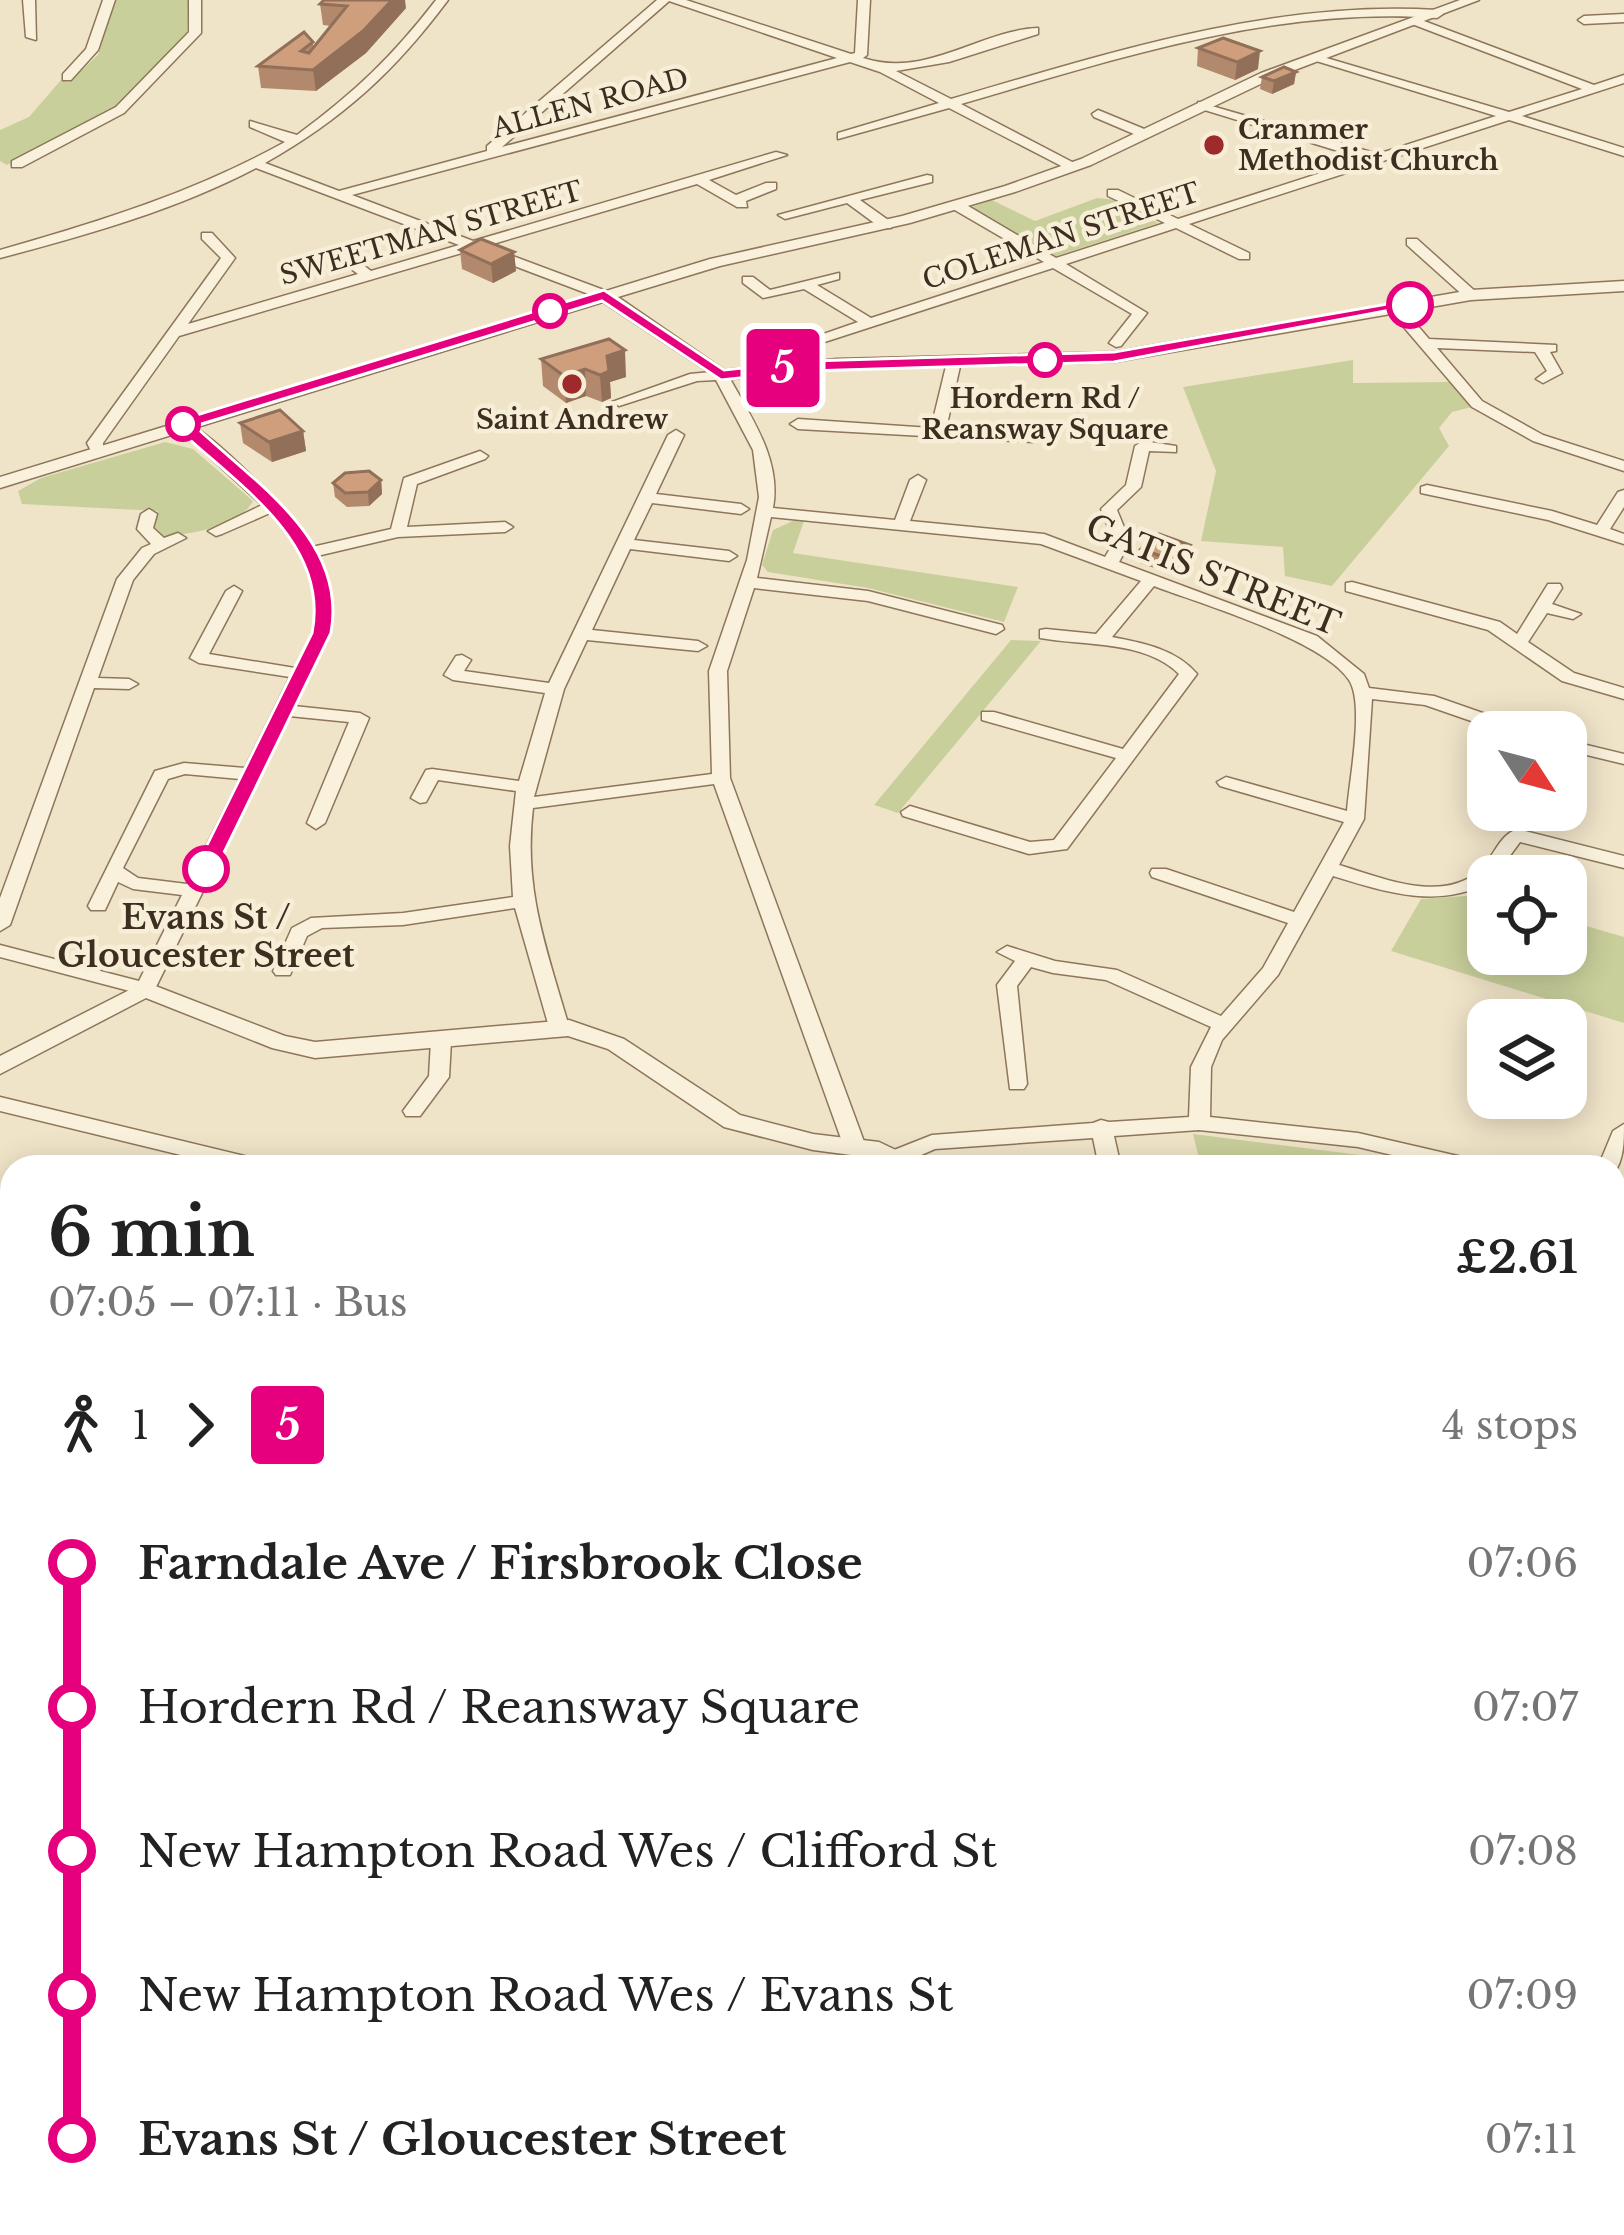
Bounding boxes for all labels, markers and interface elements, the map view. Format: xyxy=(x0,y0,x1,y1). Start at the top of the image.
street label: ALLEN ROAD xyxy=(487,61,692,145)
place label: Cranmer Methodist Church xyxy=(1238,113,1499,177)
marker: Cranmer Methodist Church xyxy=(1201,132,1227,158)
street label: SWEETMAN STREET xyxy=(276,174,586,292)
street label: COLEMAN STREET xyxy=(918,175,1204,296)
unlabelled marker xyxy=(1388,283,1432,327)
unlabelled marker xyxy=(534,295,566,327)
line badge: 5 xyxy=(744,329,822,407)
text: 5 xyxy=(771,342,796,394)
marker: Hordern Rd / Reansway Square xyxy=(1029,344,1061,376)
marker: Saint Andrew xyxy=(559,371,585,397)
place label: Hordern Rd / Reansway Square xyxy=(921,382,1169,446)
place label: Saint Andrew xyxy=(476,403,669,436)
unlabelled marker xyxy=(167,408,199,440)
street label: GATIS STREET xyxy=(1080,505,1346,645)
north arrow xyxy=(1467,711,1587,831)
map controls xyxy=(1467,711,1587,1119)
marker: Evans St / Gloucester Street xyxy=(184,847,228,891)
button: locate xyxy=(1467,855,1587,975)
place label: Evans St / Gloucester Street xyxy=(57,897,355,976)
button: layers xyxy=(1467,999,1587,1119)
text: 6 min xyxy=(48,1192,255,1274)
text: £2.61 xyxy=(1456,1229,1578,1285)
text: 07:05 – 07:11 · Bus xyxy=(48,1278,408,1327)
icon: walk xyxy=(48,1392,114,1458)
icon: forward xyxy=(167,1392,233,1458)
text: 5 xyxy=(275,1399,300,1451)
text: 1 xyxy=(132,1401,149,1450)
text: 4 stops xyxy=(1442,1401,1578,1450)
text: Farndale Ave / Firsbrook Close xyxy=(138,1535,863,1591)
text: 07:06 xyxy=(1467,1539,1578,1588)
text: Hordern Rd / Reansway Square xyxy=(138,1679,860,1735)
text: 07:07 xyxy=(1472,1683,1578,1732)
text: New Hampton Road Wes / Clifford St xyxy=(138,1823,997,1879)
text: 07:08 xyxy=(1468,1827,1578,1876)
text: New Hampton Road Wes / Evans St xyxy=(138,1967,953,2023)
text: 07:09 xyxy=(1467,1971,1578,2020)
text: Evans St / Gloucester Street xyxy=(138,2111,787,2167)
text: 07:11 xyxy=(1485,2115,1578,2164)

